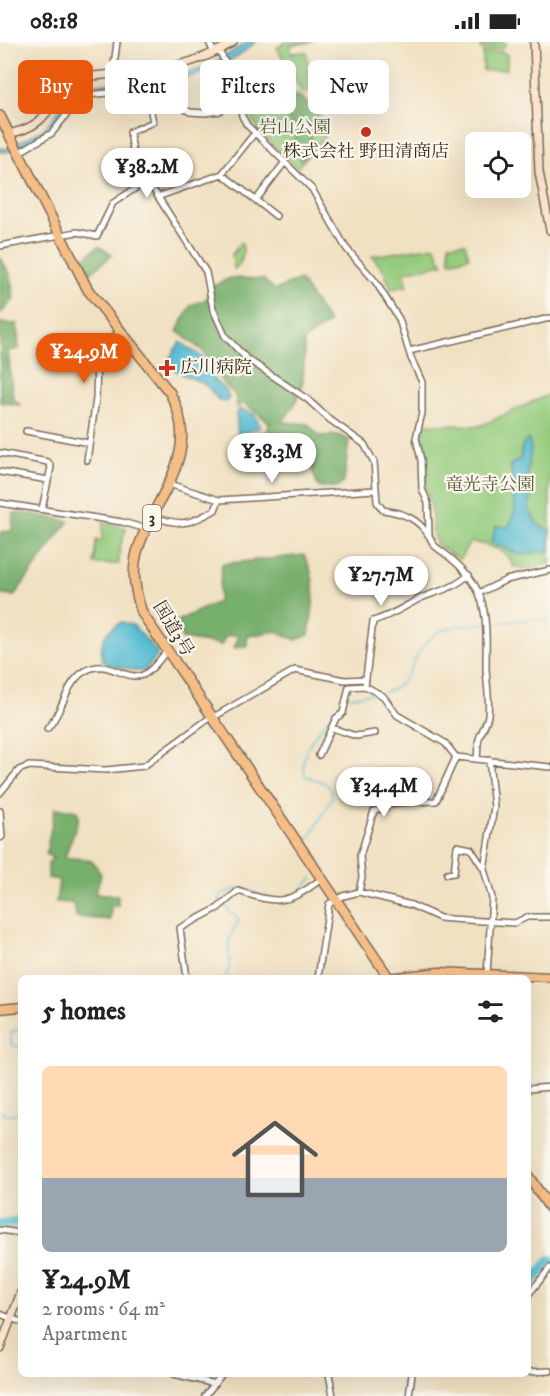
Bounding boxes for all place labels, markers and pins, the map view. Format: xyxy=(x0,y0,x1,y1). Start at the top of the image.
marker: 株式会社 野田清商店 xyxy=(359,125,373,139)
place label: 株式会社 野田清商店 xyxy=(283,141,449,163)
pin: ¥38.2M xyxy=(98,148,196,199)
pin: ¥24.9M xyxy=(35,333,133,384)
place label: 広川病院 xyxy=(180,357,252,379)
marker: 広川病院 xyxy=(158,359,176,377)
pin: ¥38.3M xyxy=(223,433,321,484)
pin: ¥27.7M xyxy=(332,556,430,607)
pin: ¥34.4M xyxy=(335,767,433,818)

